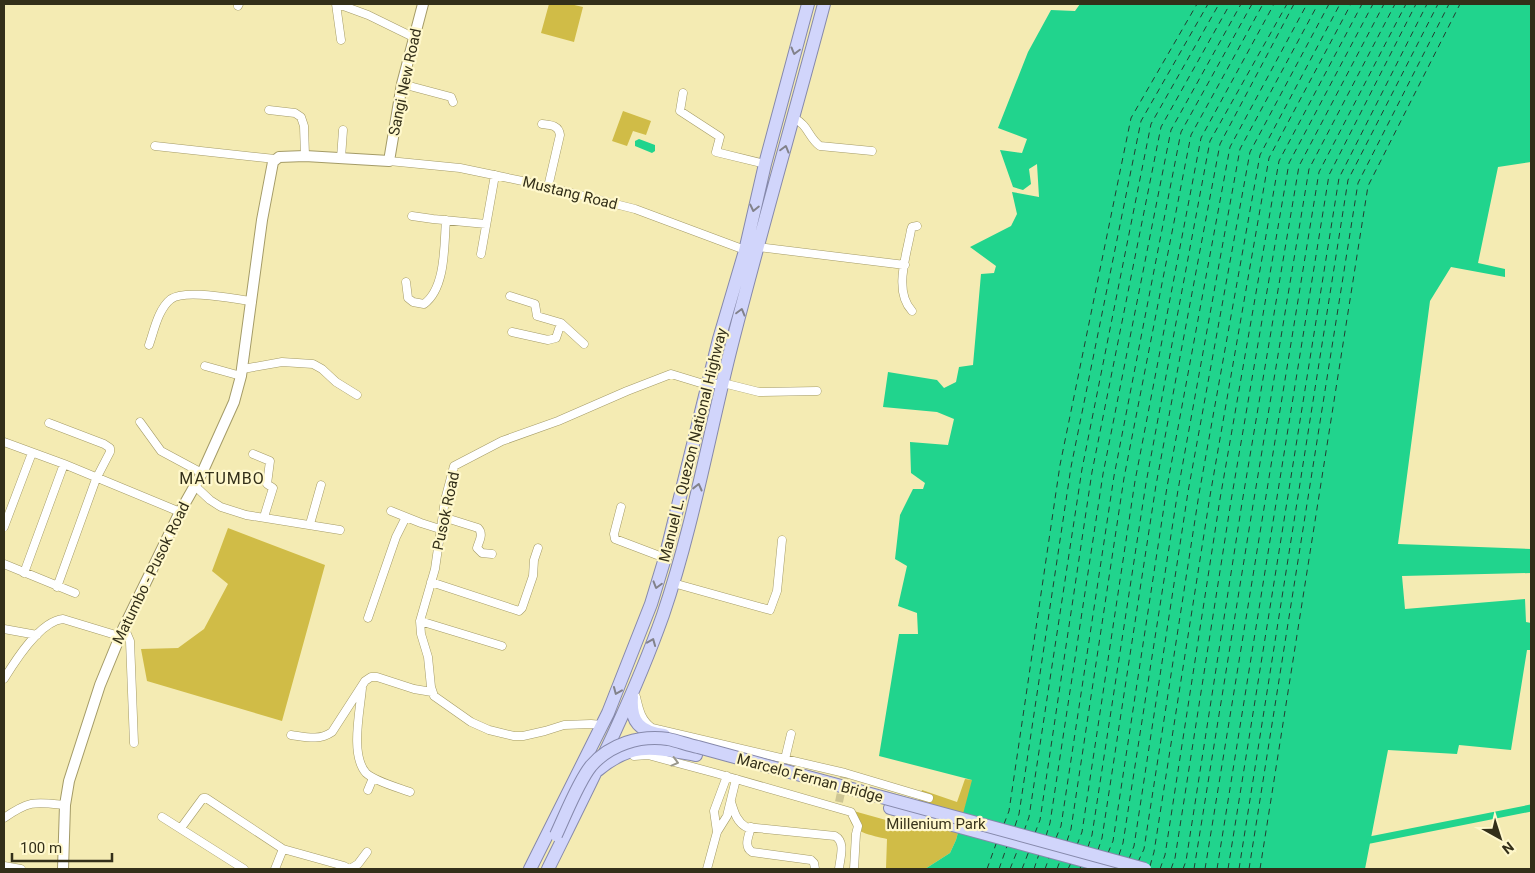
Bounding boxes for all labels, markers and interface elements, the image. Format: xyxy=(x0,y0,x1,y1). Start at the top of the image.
street label: Sangi New Road xyxy=(385,27,425,137)
one-way arrow xyxy=(791,46,801,54)
one-way arrow xyxy=(779,145,790,154)
street label: Mustang Road xyxy=(521,173,619,213)
one-way arrow xyxy=(749,204,760,213)
one-way arrow xyxy=(735,308,746,316)
street label: Manuel L. Quezon National Highway xyxy=(655,326,731,564)
district label: MATUMBO xyxy=(179,469,265,488)
street label: Pusok Road xyxy=(429,470,463,552)
one-way arrow xyxy=(692,482,703,491)
street label: Matumbo - Pusok Road xyxy=(109,499,193,647)
one-way arrow xyxy=(652,580,662,588)
one-way arrow xyxy=(645,638,656,647)
one-way arrow xyxy=(613,686,624,695)
street label: Marcelo Fernan Bridge xyxy=(735,750,885,806)
one-way arrow xyxy=(670,756,679,767)
north arrow xyxy=(1475,813,1525,863)
park label: Millenium Park xyxy=(886,815,986,833)
scale bar xyxy=(12,830,112,862)
text: 100 m xyxy=(20,839,62,857)
text: N xyxy=(1499,839,1517,857)

